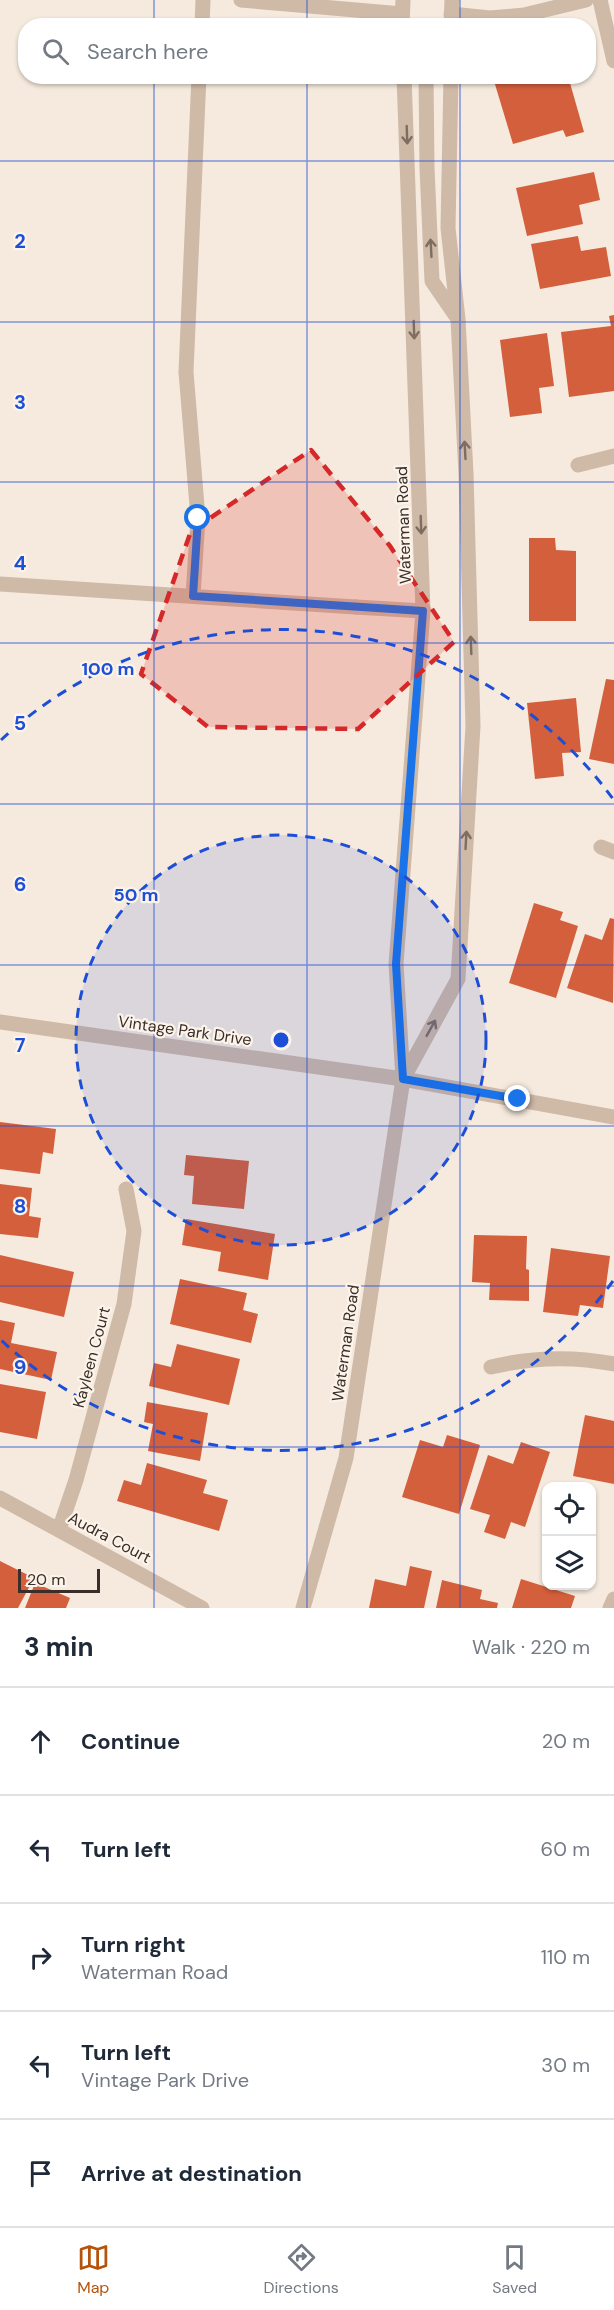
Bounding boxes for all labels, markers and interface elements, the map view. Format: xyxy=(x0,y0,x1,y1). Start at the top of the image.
search box xyxy=(18,18,596,84)
icon: search xyxy=(39,35,72,68)
text: Search here xyxy=(87,37,208,66)
one-way arrow xyxy=(401,124,412,144)
text: 2 xyxy=(14,228,26,254)
one-way arrow xyxy=(425,238,436,258)
one-way arrow xyxy=(409,319,420,339)
text: 3 xyxy=(14,389,26,415)
one-way arrow xyxy=(459,441,470,461)
street label: Waterman Road xyxy=(391,466,416,584)
route start xyxy=(184,504,210,530)
one-way arrow xyxy=(415,514,426,534)
text: 4 xyxy=(14,550,27,576)
one-way arrow xyxy=(465,636,477,656)
text: 100 m xyxy=(81,657,135,681)
text: 5 xyxy=(14,710,26,736)
one-way arrow xyxy=(461,831,472,851)
text: 6 xyxy=(14,871,26,897)
text: 50 m xyxy=(113,883,159,907)
street label: Vintage Park Drive xyxy=(117,1011,253,1050)
one-way arrow xyxy=(425,1020,437,1037)
centre of rings xyxy=(271,1030,291,1050)
text: 7 xyxy=(15,1032,26,1058)
route end xyxy=(504,1085,530,1111)
text: 8 xyxy=(14,1193,26,1219)
street label: Waterman Road xyxy=(327,1283,364,1403)
street label: Kayleen Court xyxy=(68,1304,115,1410)
text: 9 xyxy=(14,1354,26,1380)
map controls xyxy=(542,1482,596,1590)
button: locate xyxy=(542,1482,596,1536)
street label: Audra Court xyxy=(65,1507,155,1568)
button: layers xyxy=(542,1536,596,1590)
scale bar xyxy=(18,1566,100,1594)
text: 20 m xyxy=(27,1569,66,1590)
text: 3 min xyxy=(24,1630,93,1664)
text: Walk · 220 m xyxy=(472,1634,590,1660)
icon: ahead xyxy=(24,1725,57,1758)
text: Continue xyxy=(81,1727,180,1756)
text: 20 m xyxy=(542,1728,590,1754)
icon: left xyxy=(24,1833,57,1866)
text: Turn left xyxy=(81,1835,171,1864)
text: 60 m xyxy=(541,1836,590,1862)
text: Turn right xyxy=(81,1930,186,1959)
icon: right xyxy=(24,1941,57,1974)
text: 110 m xyxy=(541,1944,590,1970)
text: Waterman Road xyxy=(81,1959,228,1985)
text: Turn left xyxy=(81,2038,171,2067)
icon: left xyxy=(24,2049,57,2082)
text: 30 m xyxy=(541,2052,590,2078)
text: Vintage Park Drive xyxy=(81,2067,249,2093)
icon: arrive xyxy=(24,2157,57,2190)
text: Arrive at destination xyxy=(81,2159,302,2188)
tab: Map xyxy=(77,2241,110,2298)
tab: Directions xyxy=(263,2241,339,2298)
tab: Saved xyxy=(492,2241,537,2298)

